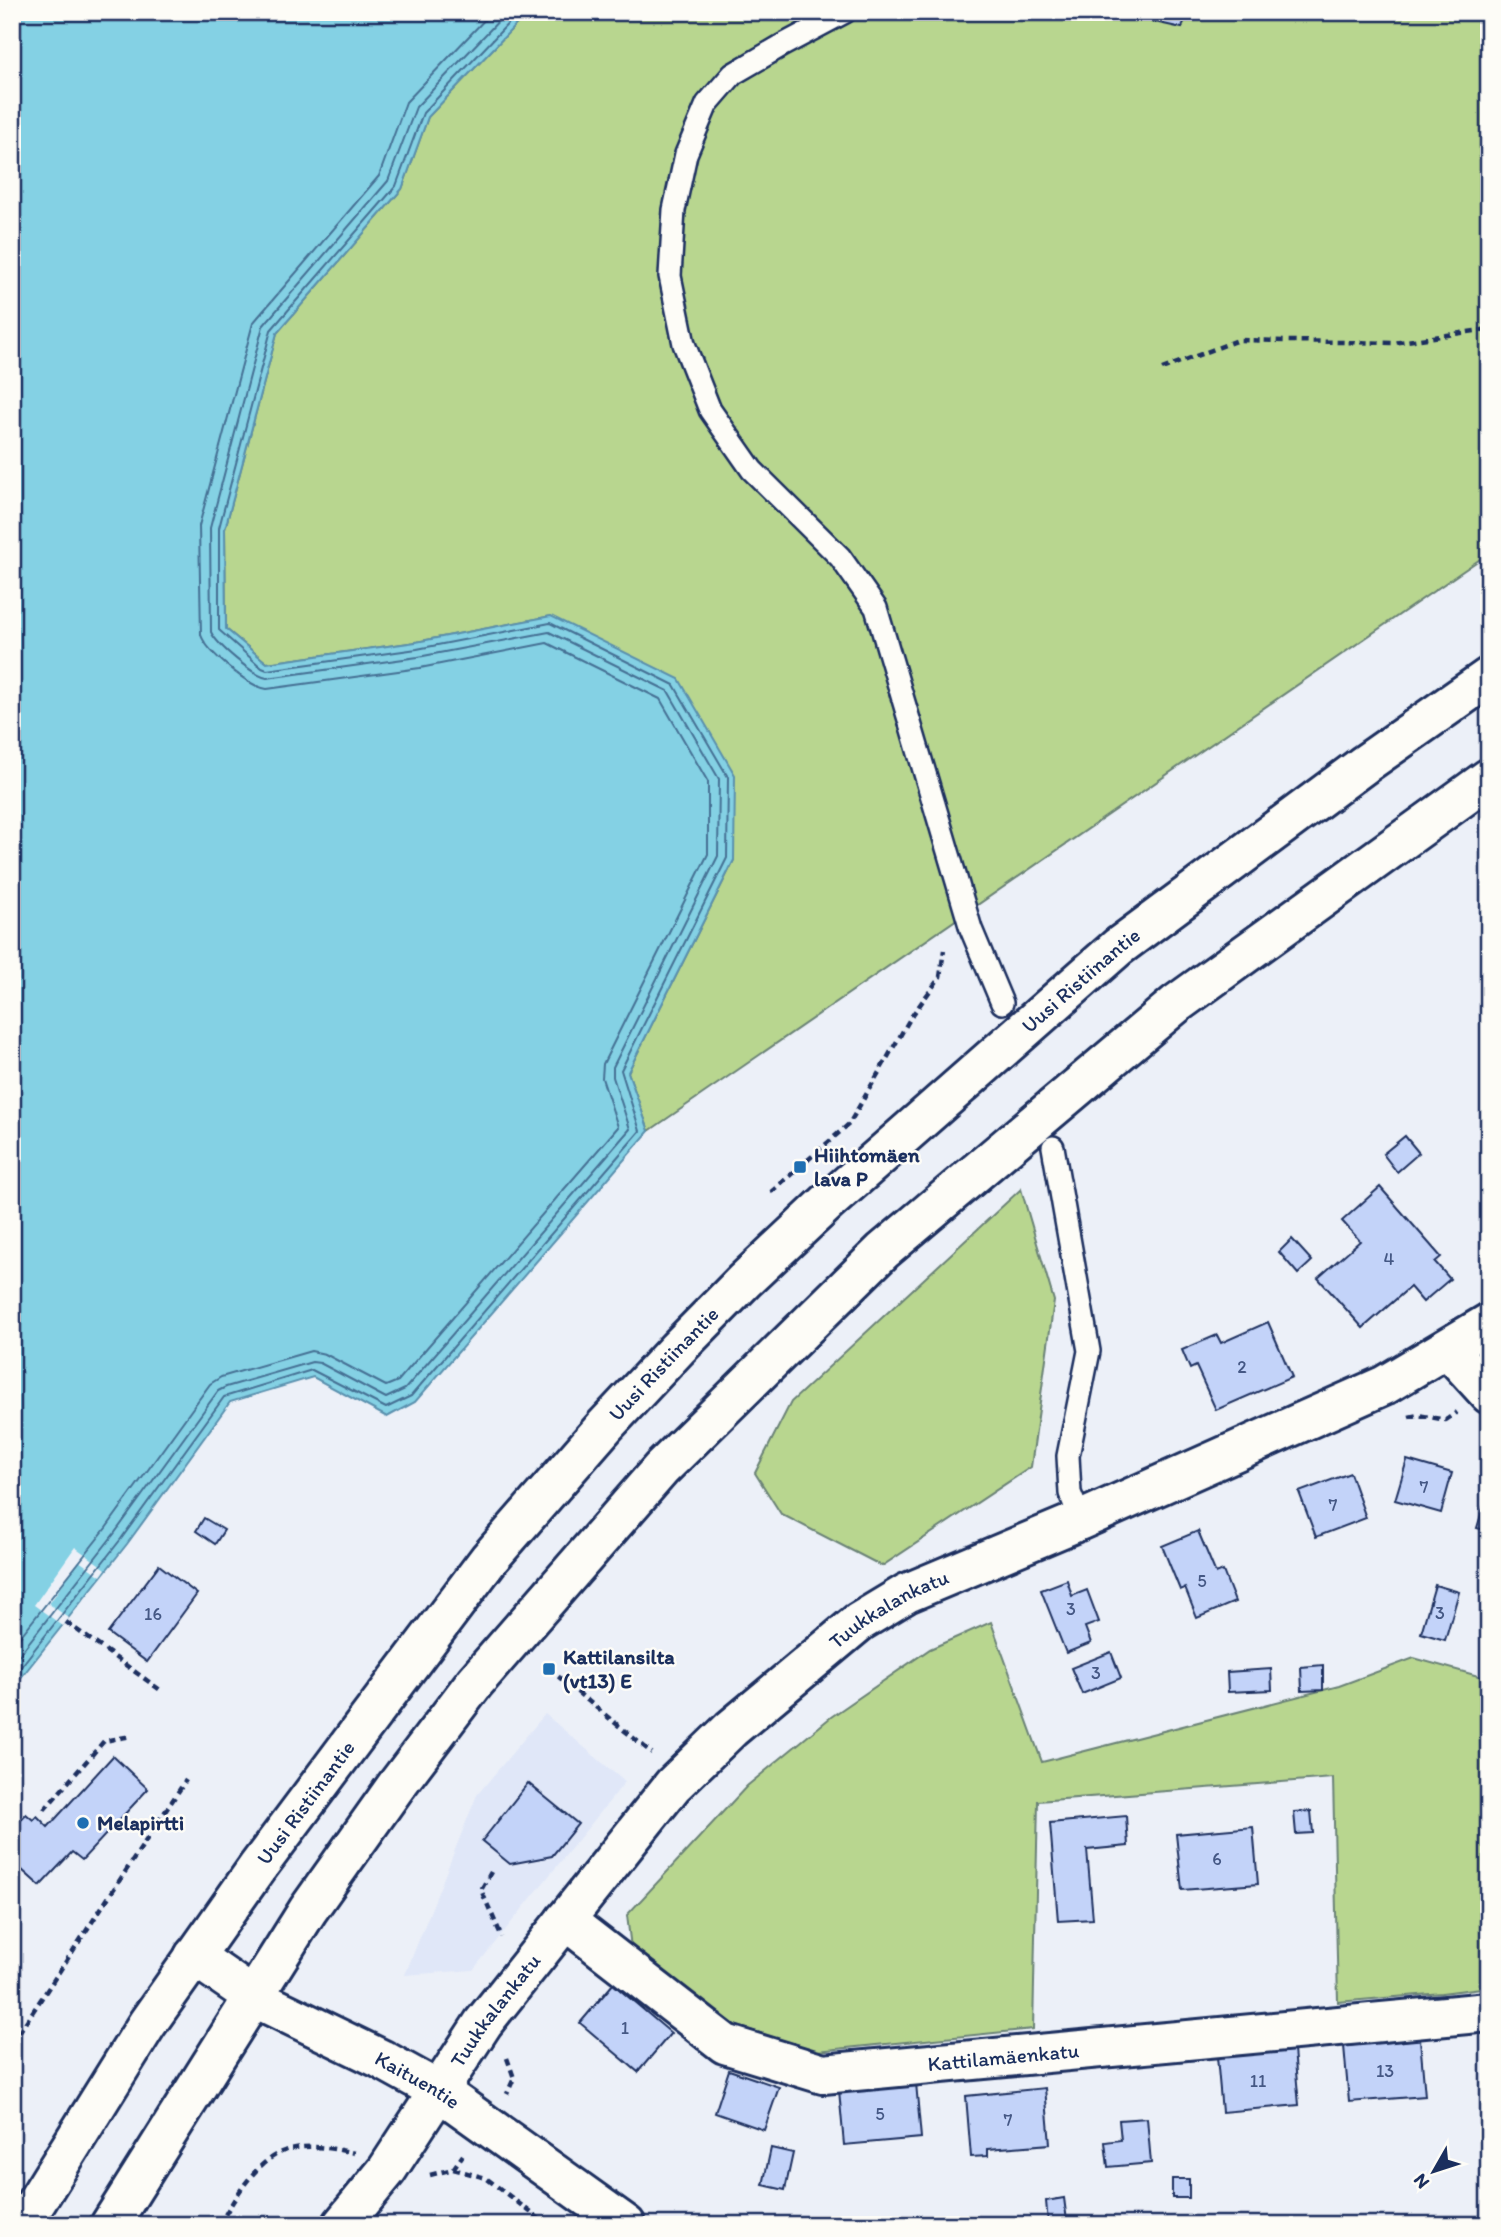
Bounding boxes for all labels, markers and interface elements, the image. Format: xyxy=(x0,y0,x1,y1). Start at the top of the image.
street label: Uusi Ristiinantie xyxy=(1016,922,1145,1038)
place label: Hiihtomäen lava P xyxy=(814,1142,920,1191)
marker: Hiihtomäen lava P xyxy=(792,1159,808,1175)
house number: 4 xyxy=(1384,1248,1395,1270)
street label: Uusi Ristiinantie xyxy=(603,1301,724,1426)
house number: 2 xyxy=(1237,1356,1247,1378)
house number: 7 xyxy=(1420,1476,1429,1498)
house number: 7 xyxy=(1329,1494,1338,1516)
street label: Tuukkalankatu xyxy=(824,1564,952,1654)
house number: 5 xyxy=(1197,1570,1207,1592)
house number: 3 xyxy=(1066,1598,1076,1620)
house number: 3 xyxy=(1435,1602,1445,1624)
house number: 16 xyxy=(144,1603,162,1625)
place label: Kattilansilta (vt13) E xyxy=(563,1644,675,1694)
marker: Kattilansilta (vt13) E xyxy=(541,1661,557,1677)
house number: 3 xyxy=(1091,1662,1101,1684)
street label: Uusi Ristiinantie xyxy=(251,1736,360,1869)
place label: Melapirtti xyxy=(97,1810,184,1836)
marker: Melapirtti xyxy=(75,1815,91,1831)
house number: 6 xyxy=(1212,1848,1222,1870)
street label: Tuukkalankatu xyxy=(445,1948,546,2072)
house number: 1 xyxy=(621,2017,629,2039)
street label: Kattilamäenkatu xyxy=(926,2037,1080,2076)
street label: Kaituentie xyxy=(371,2045,465,2114)
house number: 13 xyxy=(1376,2060,1394,2082)
house number: 11 xyxy=(1250,2070,1266,2092)
house number: 5 xyxy=(875,2103,885,2125)
house number: 7 xyxy=(1004,2109,1013,2131)
north arrow xyxy=(1400,2136,1470,2206)
text: N xyxy=(1408,2169,1434,2194)

